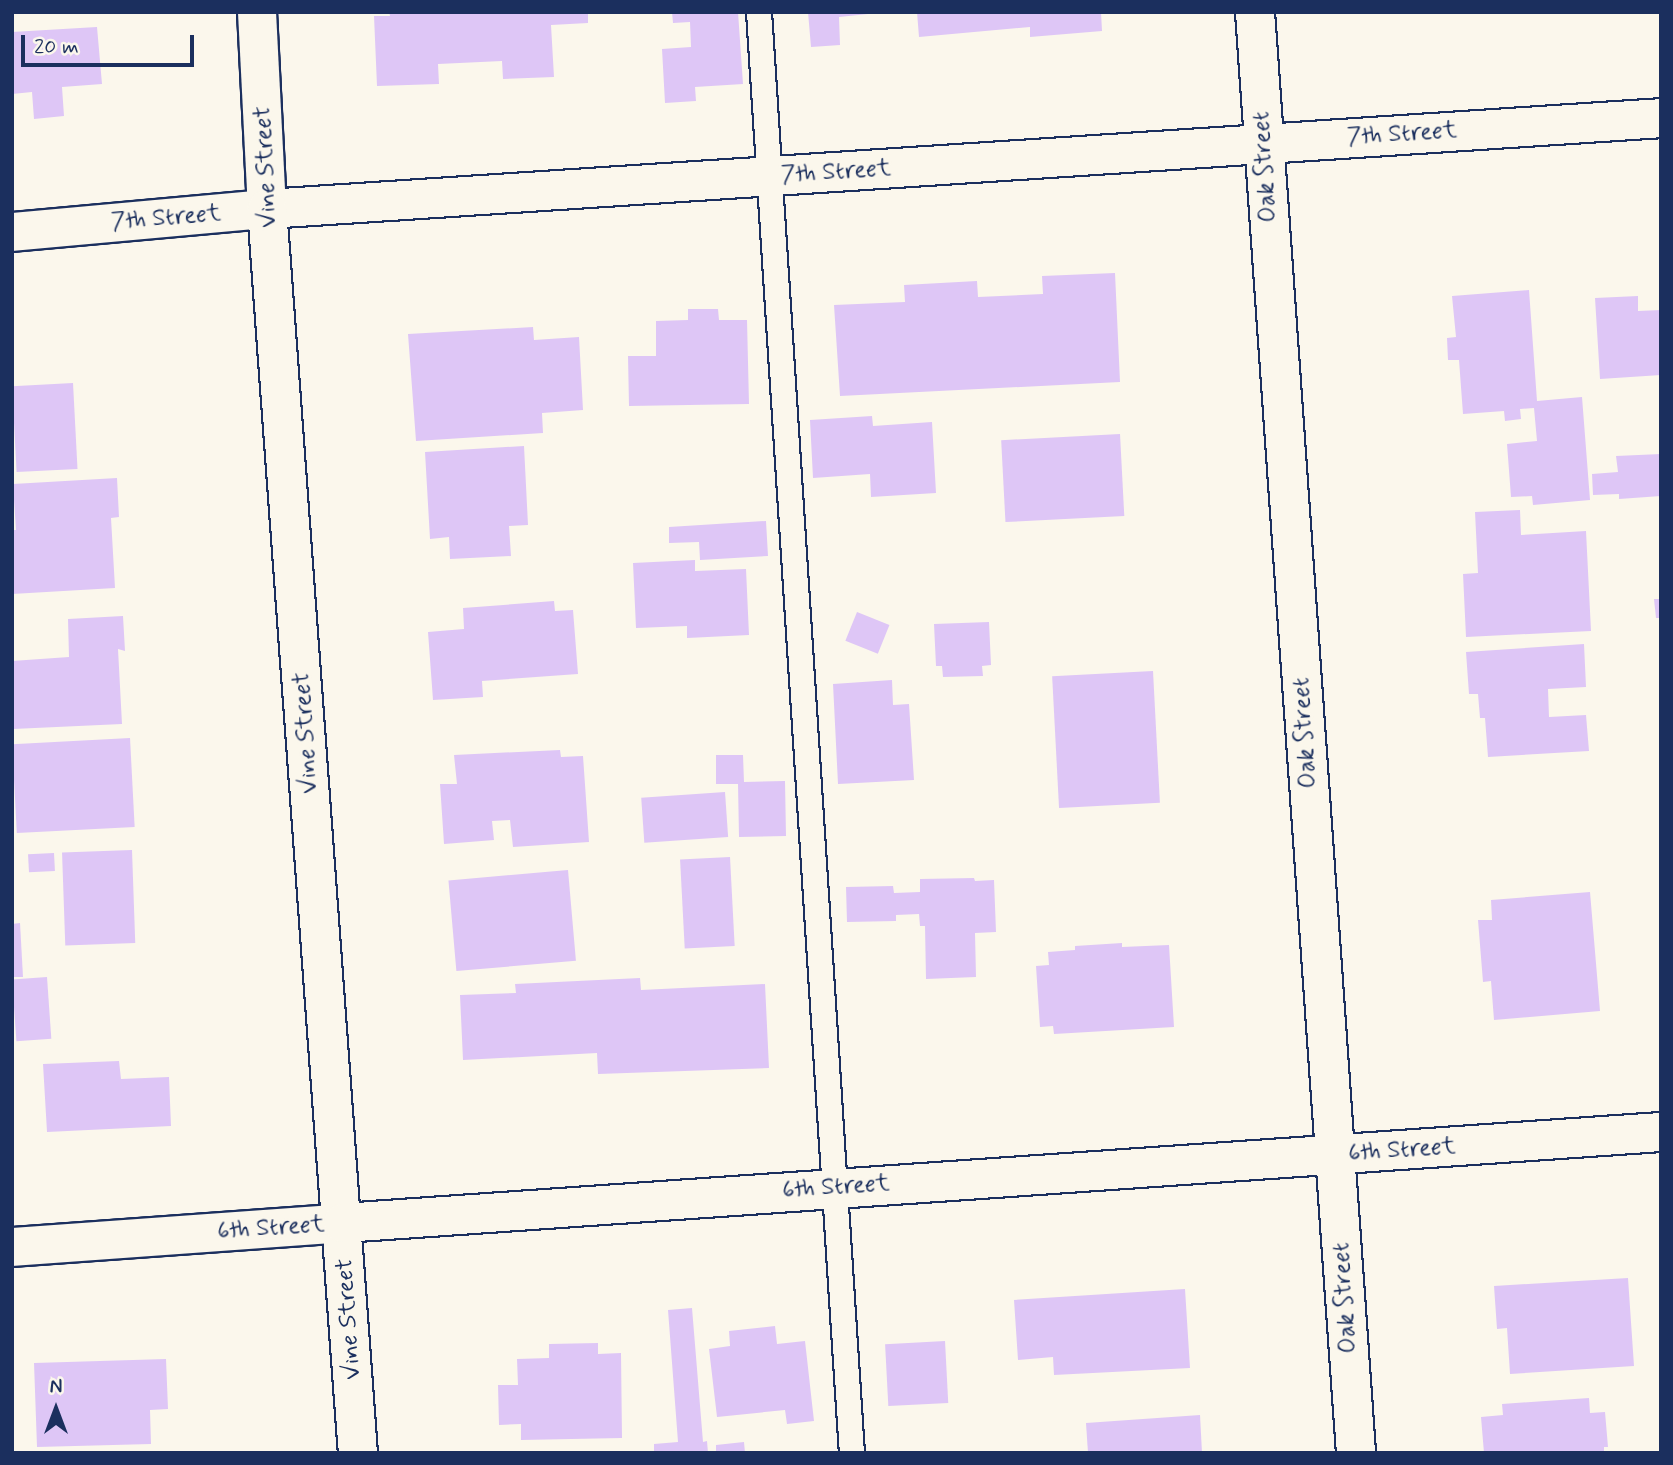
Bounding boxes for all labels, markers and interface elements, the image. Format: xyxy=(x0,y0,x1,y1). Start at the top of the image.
scale bar xyxy=(24,21,198,65)
text: 20 m xyxy=(34,33,79,61)
street label: Vine Street xyxy=(248,106,284,228)
street label: Oak Street xyxy=(1247,109,1283,225)
street label: 7th Street xyxy=(1346,116,1458,152)
street label: 7th Street xyxy=(780,154,892,190)
street label: 7th Street xyxy=(110,199,222,237)
street label: Vine Street xyxy=(287,672,325,794)
street label: Oak Street xyxy=(1287,675,1323,791)
street label: 6th Street xyxy=(1347,1132,1457,1168)
street label: 6th Street xyxy=(781,1169,891,1205)
street label: 6th Street xyxy=(216,1210,326,1246)
street label: Oak Street xyxy=(1327,1240,1363,1356)
street label: Vine Street xyxy=(330,1258,368,1380)
north arrow xyxy=(21,1374,91,1444)
text: N xyxy=(50,1375,62,1400)

